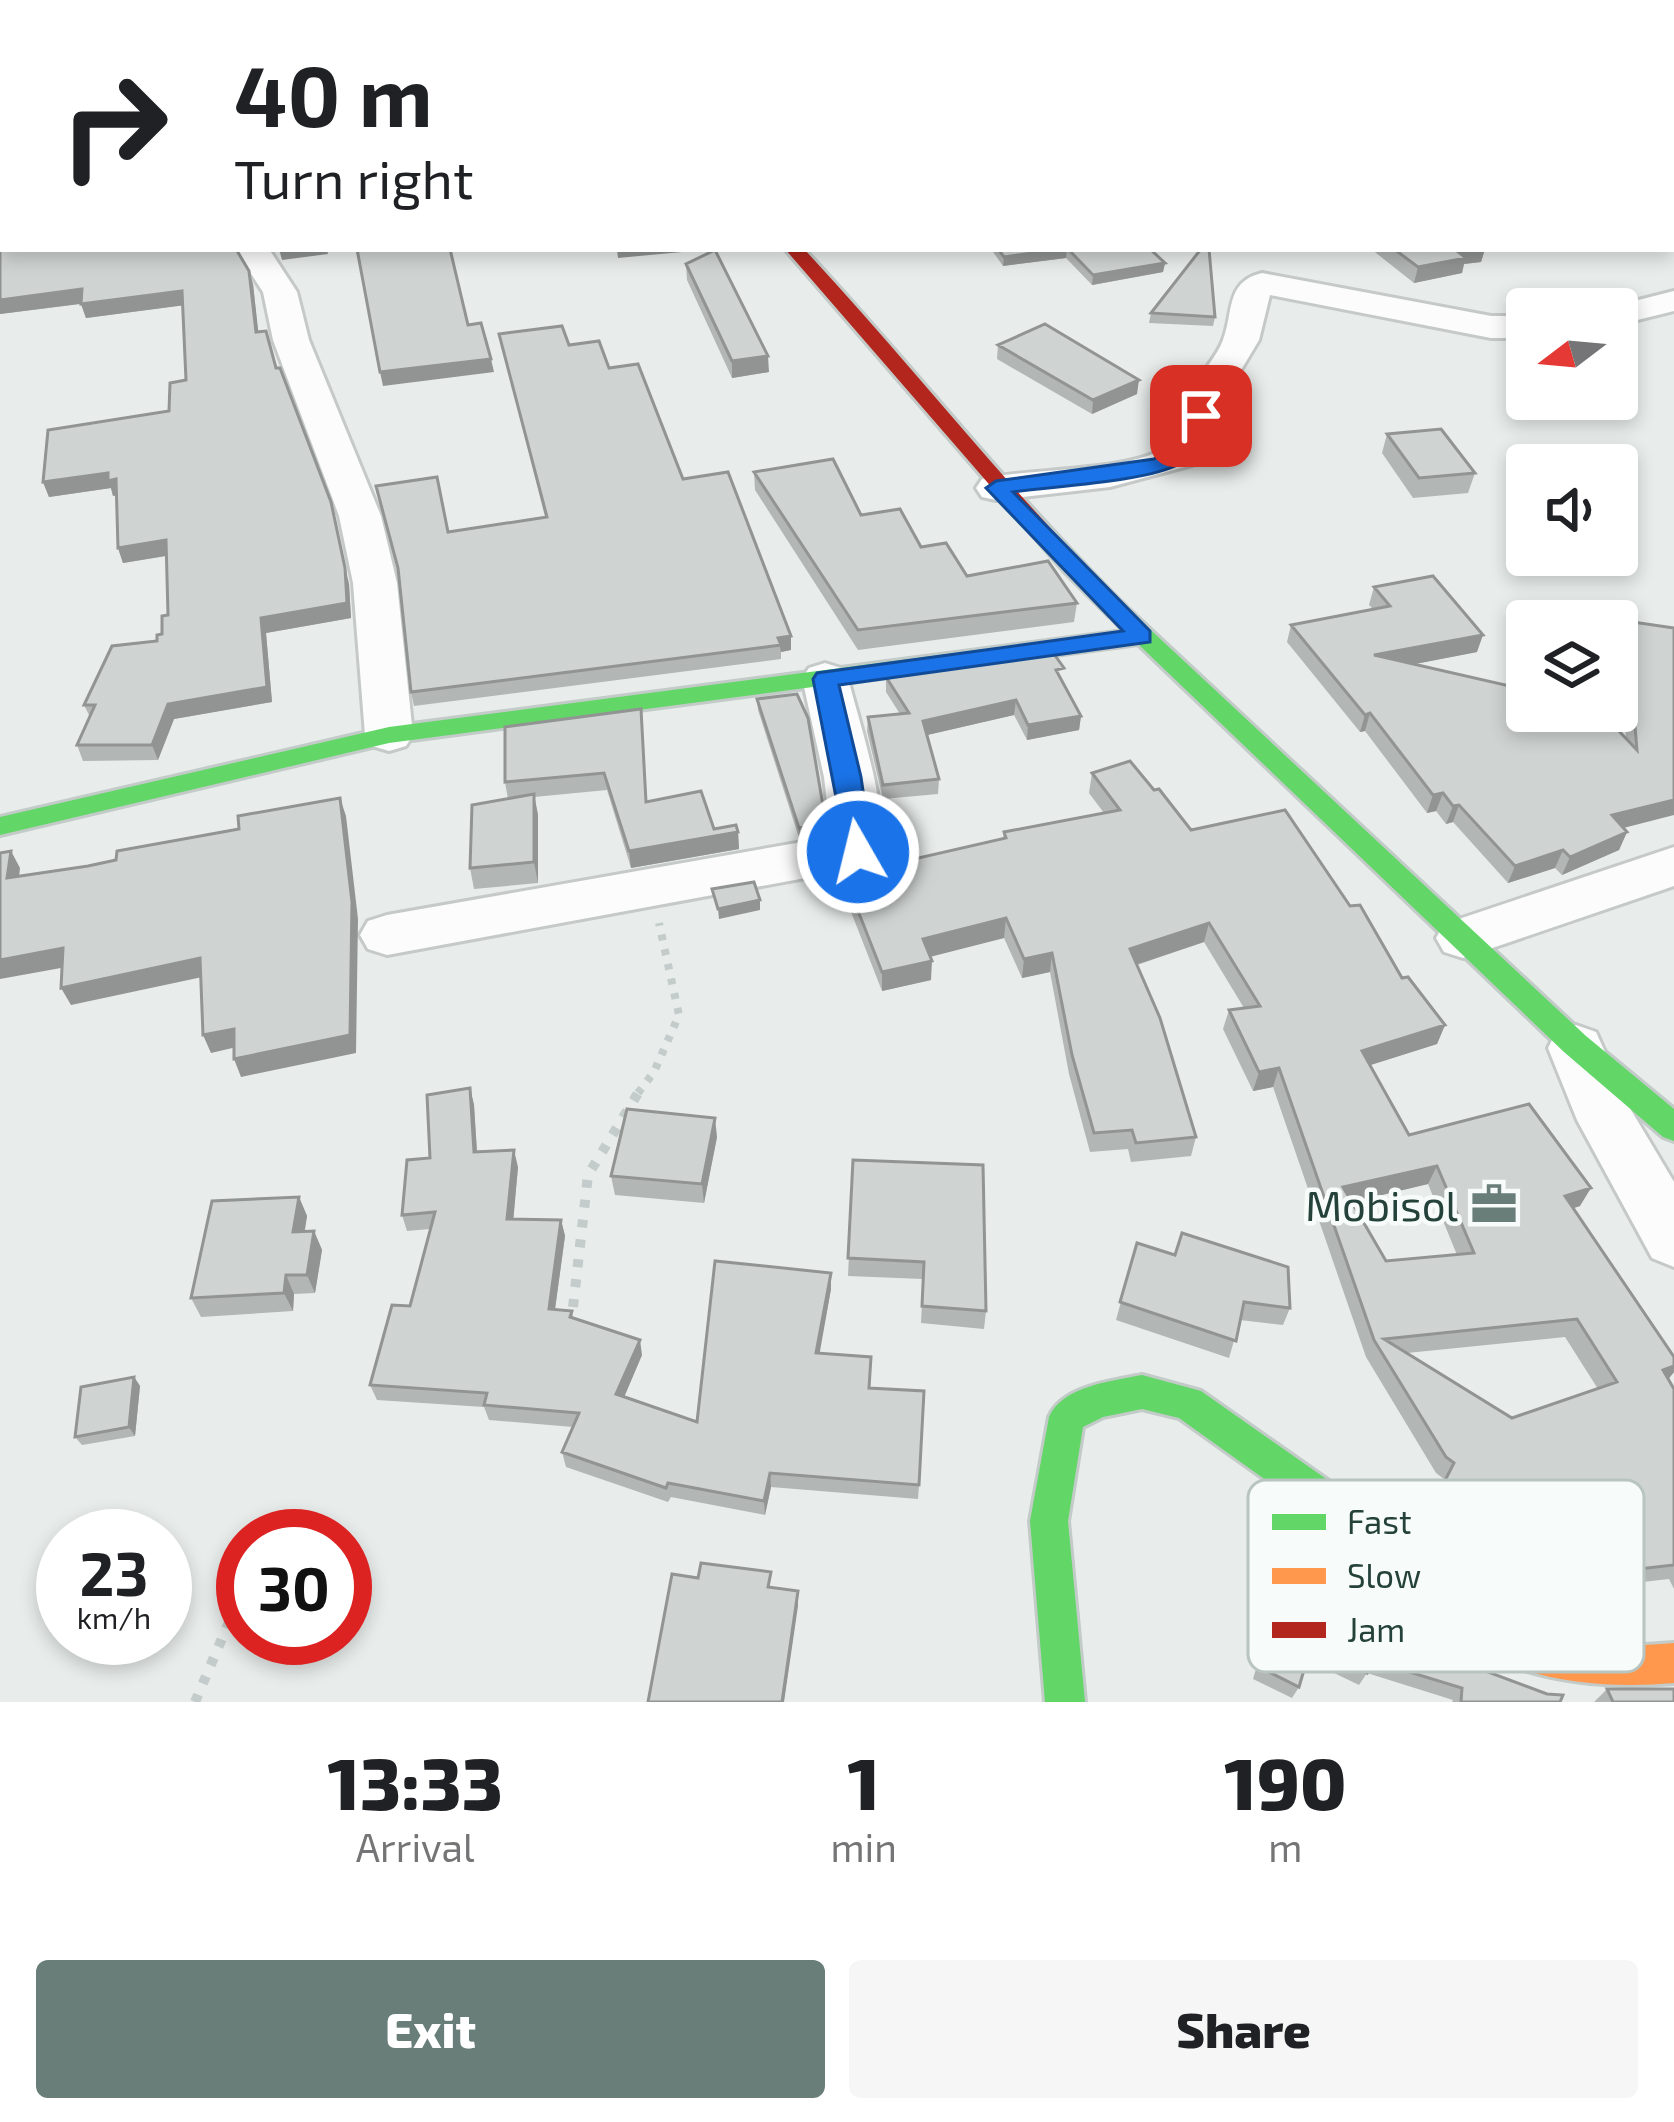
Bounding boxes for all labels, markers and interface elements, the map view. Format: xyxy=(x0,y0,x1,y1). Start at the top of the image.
text: 40 m xyxy=(234,43,433,144)
icon: right xyxy=(36,48,192,204)
text: Turn right xyxy=(234,145,474,210)
north arrow xyxy=(1506,288,1638,420)
map controls xyxy=(1506,288,1638,732)
pin xyxy=(1150,365,1252,467)
icon: arrive xyxy=(1168,383,1234,449)
button: sound xyxy=(1506,444,1638,576)
button: layers xyxy=(1506,600,1638,732)
position arrow xyxy=(795,789,921,915)
place label: Mobisol xyxy=(1305,1179,1459,1229)
office icon: Mobisol xyxy=(1469,1179,1519,1229)
legend xyxy=(1248,1480,1644,1672)
text: Fast xyxy=(1347,1501,1411,1541)
speed limit sign: 30 xyxy=(216,1509,372,1665)
text: 23 xyxy=(80,1536,148,1608)
text: Slow xyxy=(1347,1555,1421,1595)
text: km/h xyxy=(77,1599,151,1635)
text: Jam xyxy=(1347,1609,1405,1649)
text: 13:33 xyxy=(327,1738,503,1824)
text: 1 xyxy=(847,1738,880,1824)
text: 190 xyxy=(1224,1738,1347,1824)
text: Arrival xyxy=(356,1823,475,1870)
text: min xyxy=(830,1823,897,1870)
text: m xyxy=(1268,1823,1303,1870)
button: Exit xyxy=(36,1960,825,2098)
button: Share xyxy=(849,1960,1638,2098)

